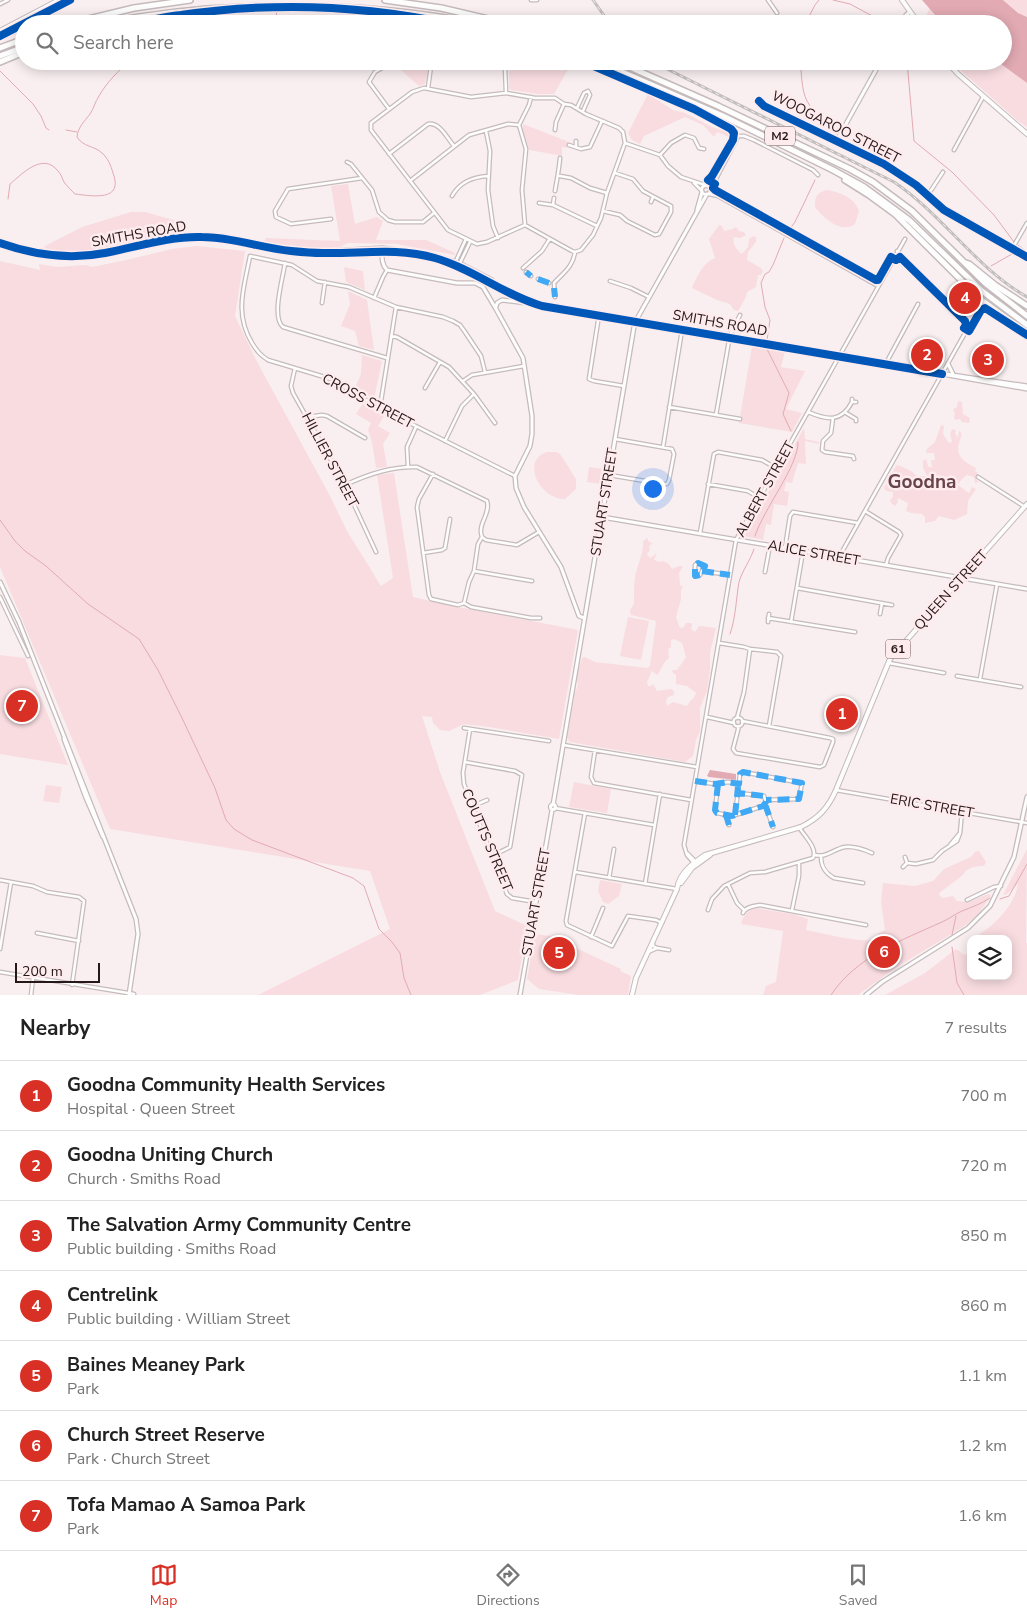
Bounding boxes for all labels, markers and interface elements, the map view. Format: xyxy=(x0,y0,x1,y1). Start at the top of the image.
search box xyxy=(15,15,1012,70)
icon: search xyxy=(33,29,61,57)
text: Search here xyxy=(73,30,174,56)
street label: WOOGAROO STREET xyxy=(768,86,904,168)
road number: M2 xyxy=(765,126,795,146)
street label: SMITHS ROAD xyxy=(90,216,188,252)
pin: 4 xyxy=(949,279,981,317)
street label: SMITHS ROAD xyxy=(671,305,769,341)
pin: 2 xyxy=(911,336,943,374)
pin: 3 xyxy=(972,341,1004,379)
street label: CROSS STREET xyxy=(319,369,418,433)
street label: HILLIER STREET xyxy=(297,409,363,511)
street label: ALBERT STREET xyxy=(731,437,800,541)
street label: STUART STREET xyxy=(586,446,622,557)
district label: Goodna xyxy=(888,469,956,495)
your location xyxy=(640,476,666,502)
street label: ALICE STREET xyxy=(766,536,862,571)
street label: QUEEN STREET xyxy=(910,545,993,634)
road number: 61 xyxy=(886,640,910,659)
pin: 7 xyxy=(6,687,38,725)
pin: 1 xyxy=(826,695,858,733)
street label: COUTTS STREET xyxy=(457,786,517,895)
street label: ERIC STREET xyxy=(889,789,976,823)
street label: STUART STREET xyxy=(517,846,555,957)
pin: 6 xyxy=(868,933,900,971)
pin: 5 xyxy=(543,934,575,972)
map controls xyxy=(967,935,1012,980)
button: layers xyxy=(967,935,1012,980)
scale bar xyxy=(15,960,100,983)
text: 200 m xyxy=(22,962,63,981)
text: Nearby xyxy=(20,1014,90,1042)
text: 7 results xyxy=(945,1017,1007,1039)
text: Goodna Community Health Services xyxy=(67,1072,385,1098)
text: 1 xyxy=(31,1085,41,1107)
text: 700 m xyxy=(960,1085,1007,1107)
text: Hospital · Queen Street xyxy=(67,1098,235,1120)
text: Goodna Uniting Church xyxy=(67,1142,273,1168)
text: 2 xyxy=(31,1155,41,1177)
text: 720 m xyxy=(960,1155,1007,1177)
text: Church · Smiths Road xyxy=(67,1168,221,1190)
text: The Salvation Army Community Centre xyxy=(67,1212,411,1238)
text: 3 xyxy=(31,1225,41,1247)
text: 850 m xyxy=(960,1225,1007,1247)
text: Public building · Smiths Road xyxy=(67,1238,276,1260)
text: Centrelink xyxy=(67,1282,158,1308)
text: 4 xyxy=(31,1295,41,1317)
text: 860 m xyxy=(960,1295,1007,1317)
text: Public building · William Street xyxy=(67,1308,290,1330)
text: Baines Meaney Park xyxy=(67,1352,245,1378)
text: 5 xyxy=(31,1365,41,1387)
text: 1.1 km xyxy=(958,1365,1007,1387)
text: Park xyxy=(67,1378,99,1400)
text: Church Street Reserve xyxy=(67,1422,265,1448)
text: 6 xyxy=(31,1435,41,1457)
text: 1.2 km xyxy=(958,1435,1007,1457)
text: Park · Church Street xyxy=(67,1448,210,1470)
text: Tofa Mamao A Samoa Park xyxy=(67,1492,305,1518)
text: 7 xyxy=(31,1505,41,1527)
text: 1.6 km xyxy=(958,1505,1007,1527)
text: Park xyxy=(67,1518,99,1540)
tab: Map xyxy=(150,1561,178,1610)
tab: Directions xyxy=(477,1561,540,1610)
tab: Saved xyxy=(839,1561,877,1610)

